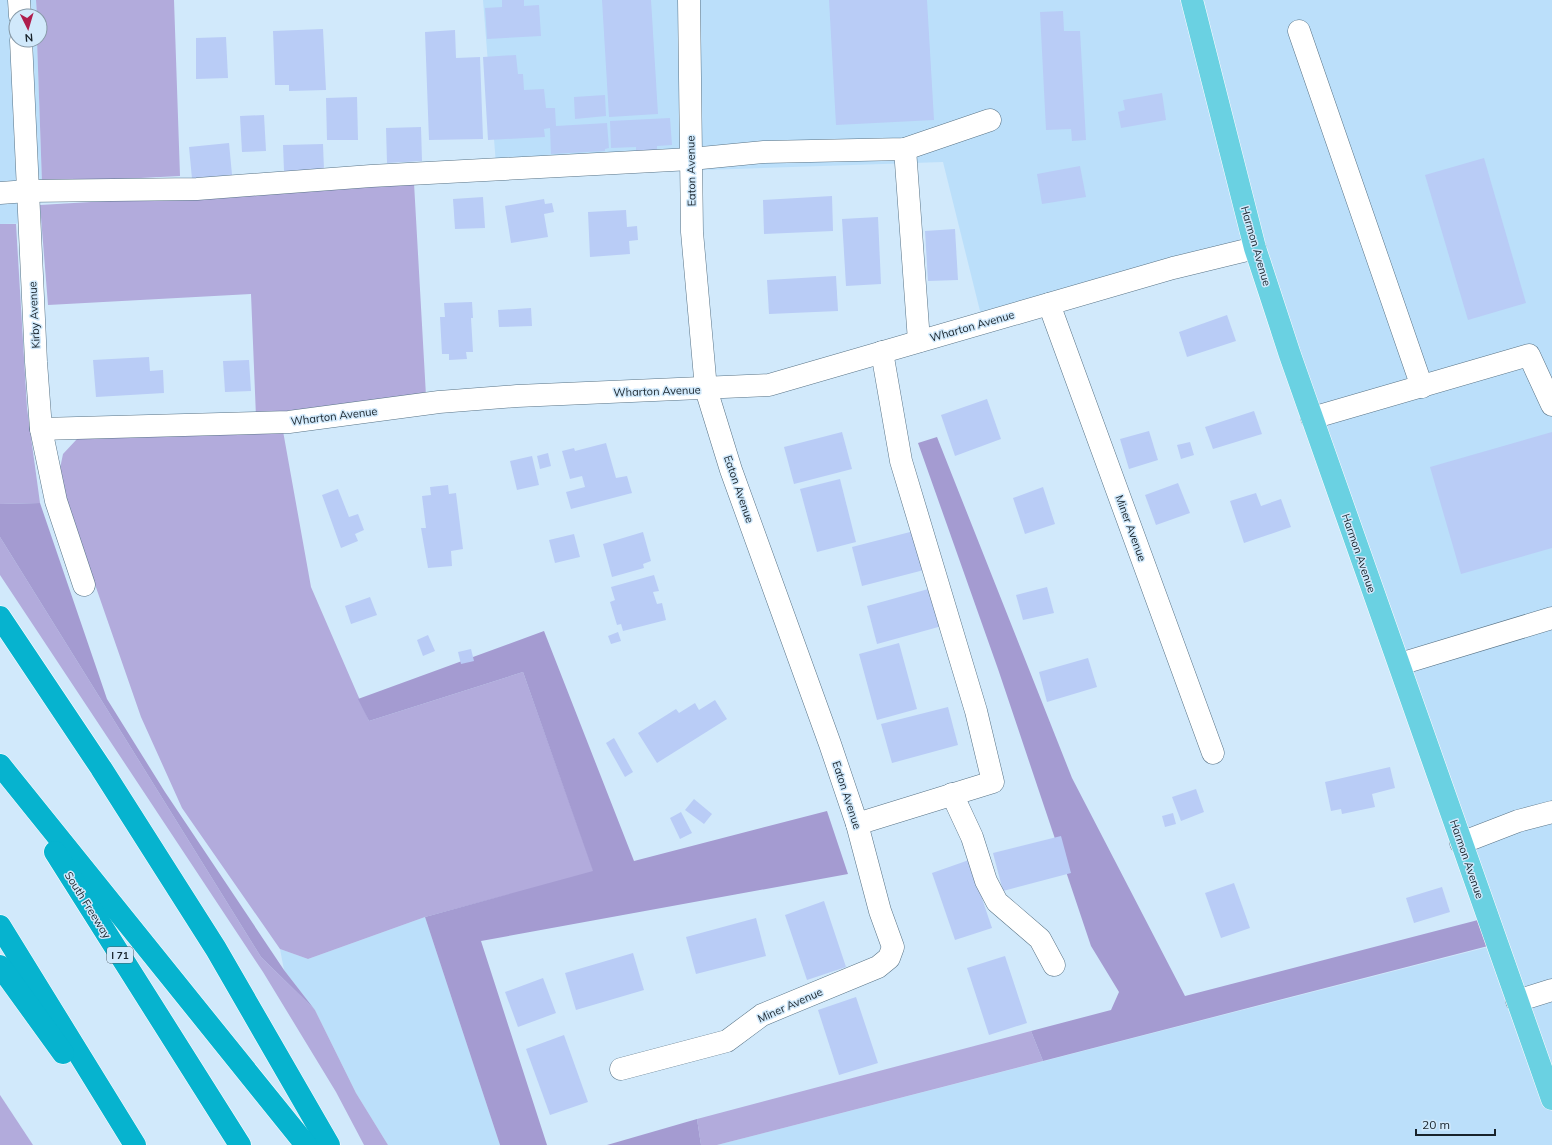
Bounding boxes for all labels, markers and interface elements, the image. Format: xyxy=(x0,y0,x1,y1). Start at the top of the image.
north arrow xyxy=(8,8,48,48)
text: N xyxy=(24,31,34,45)
street label: Eaton Avenue xyxy=(683,136,699,206)
street label: Harmon Avenue xyxy=(1238,204,1274,288)
street label: Kirby Avenue xyxy=(25,281,43,349)
street label: Wharton Avenue xyxy=(928,307,1016,345)
street label: Wharton Avenue xyxy=(613,382,701,400)
street label: Wharton Avenue xyxy=(290,404,378,428)
street label: Eaton Avenue xyxy=(721,453,757,525)
street label: Miner Avenue xyxy=(1113,493,1149,563)
street label: Harmon Avenue xyxy=(1339,512,1379,594)
street label: Eaton Avenue xyxy=(829,759,865,831)
street label: Harmon Avenue xyxy=(1447,818,1487,900)
street label: South Freeway xyxy=(62,869,114,941)
road number: I 71 xyxy=(107,947,133,963)
street label: Miner Avenue xyxy=(755,984,825,1026)
scale bar xyxy=(1416,1111,1495,1137)
text: 20 m xyxy=(1422,1117,1450,1132)

